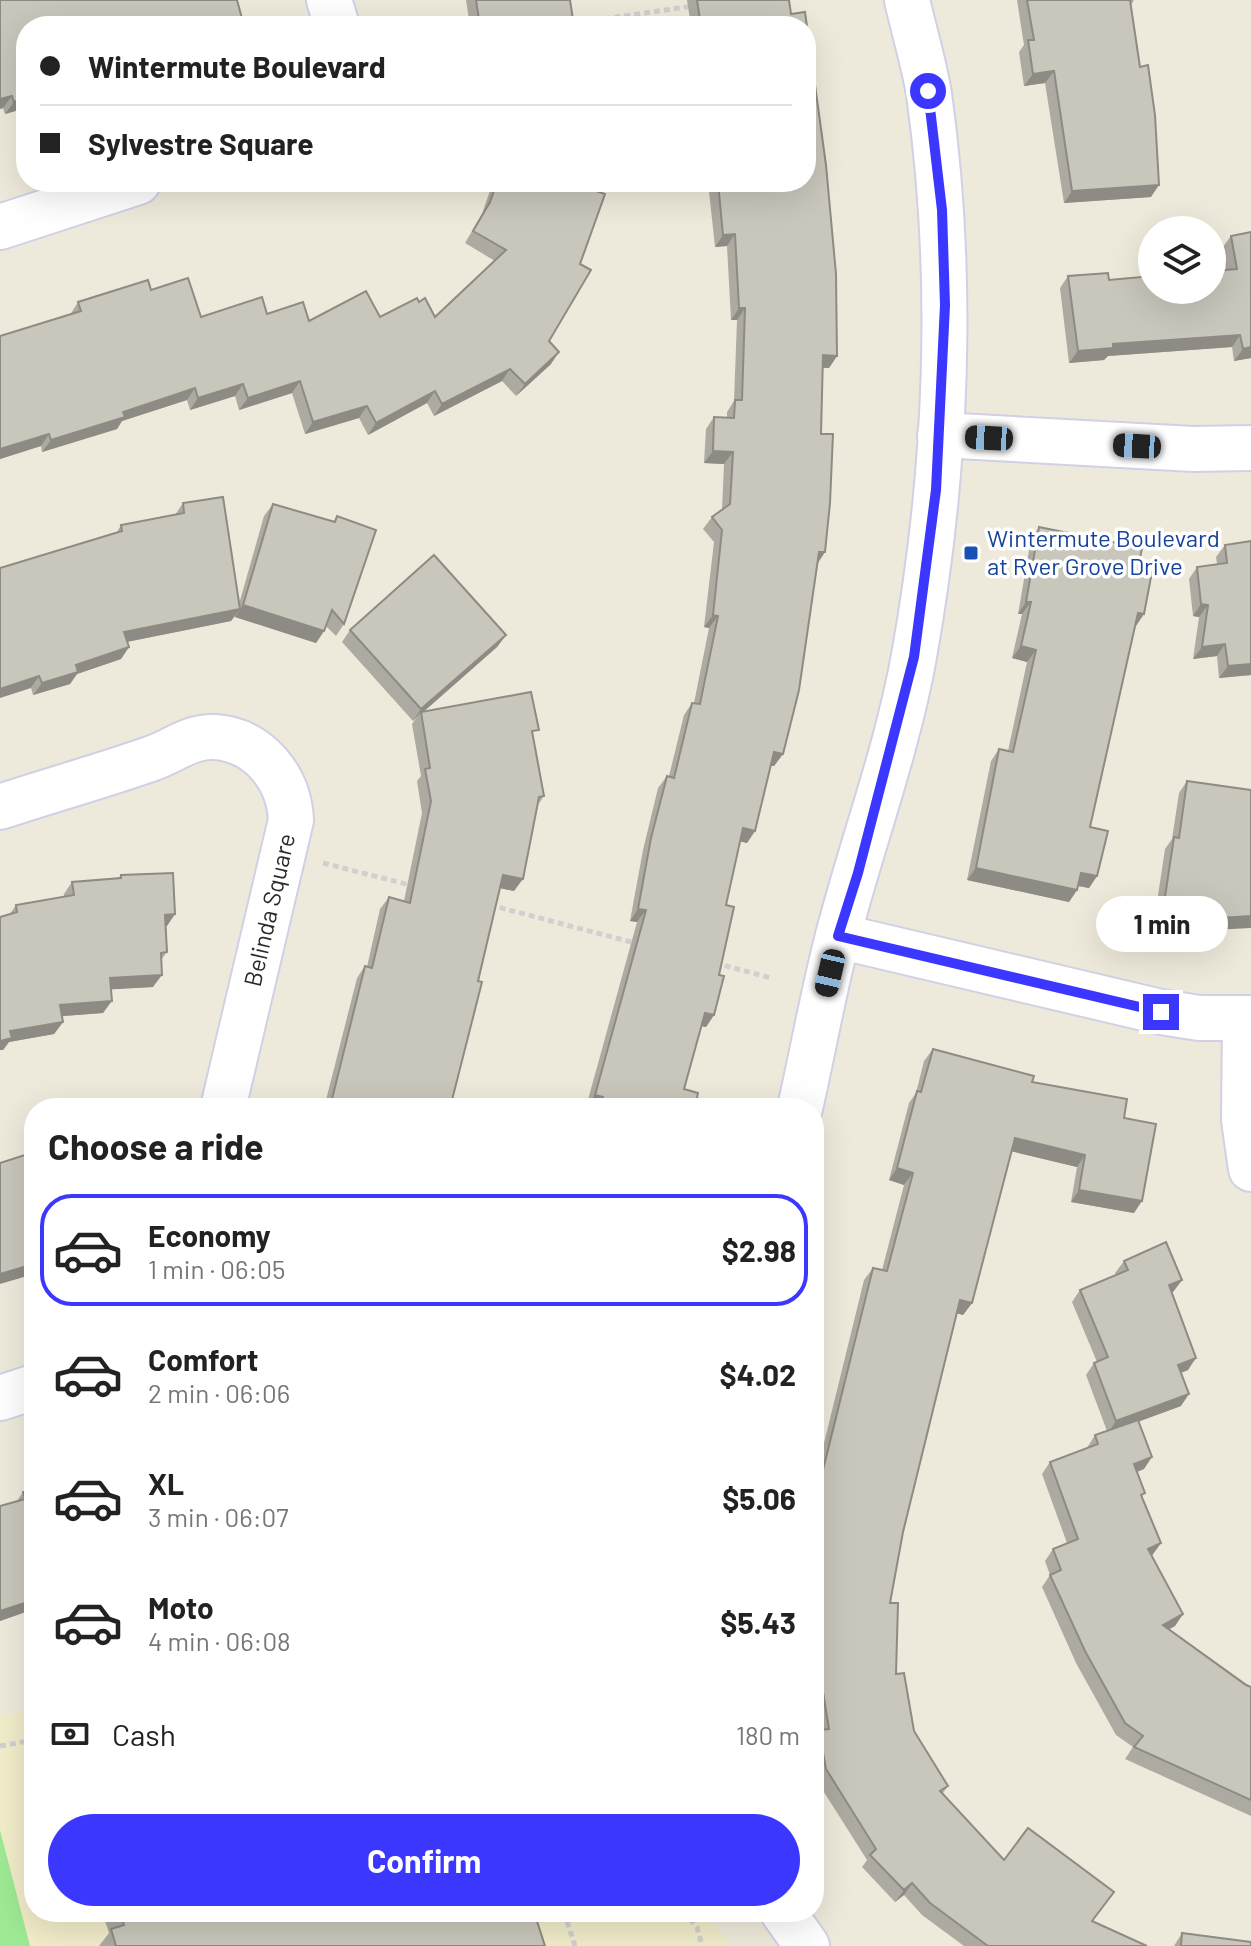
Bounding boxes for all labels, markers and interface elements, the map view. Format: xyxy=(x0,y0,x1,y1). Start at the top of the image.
text: Wintermute Boulevard xyxy=(88,48,386,84)
route start xyxy=(910,73,946,109)
text: Sylvestre Square xyxy=(88,125,314,161)
map controls xyxy=(1138,216,1226,304)
button: layers xyxy=(1138,216,1226,304)
car xyxy=(964,425,1014,451)
car xyxy=(1112,433,1162,459)
place label: Wintermute Boulevard at Rver Grove Drive xyxy=(987,523,1220,580)
marker: Wintermute Boulevard at Rver Grove Drive xyxy=(962,544,980,562)
street label: Belinda Square xyxy=(237,830,300,989)
callout: 1 min xyxy=(1095,896,1227,952)
text: 1 min xyxy=(1134,908,1190,939)
car xyxy=(813,947,847,999)
route end xyxy=(1143,994,1179,1030)
text: Choose a ride xyxy=(48,1124,264,1167)
icon: car xyxy=(52,1214,124,1286)
text: Economy xyxy=(148,1217,271,1253)
text: $2.98 xyxy=(722,1232,796,1268)
text: 1 min · 06:05 xyxy=(148,1253,285,1284)
icon: car xyxy=(52,1338,124,1410)
text: Comfort xyxy=(148,1341,258,1377)
text: $4.02 xyxy=(719,1356,796,1392)
text: 2 min · 06:06 xyxy=(148,1377,290,1408)
icon: car xyxy=(52,1462,124,1534)
text: XL xyxy=(148,1465,184,1501)
text: $5.06 xyxy=(722,1480,796,1516)
text: 3 min · 06:07 xyxy=(148,1501,288,1532)
icon: car xyxy=(52,1586,124,1658)
text: Moto xyxy=(148,1589,214,1625)
text: $5.43 xyxy=(720,1604,796,1640)
text: 4 min · 06:08 xyxy=(148,1625,291,1656)
icon: cash xyxy=(48,1712,92,1756)
text: Cash xyxy=(112,1716,176,1752)
text: 180 m xyxy=(736,1719,800,1750)
button: Confirm xyxy=(48,1814,800,1906)

